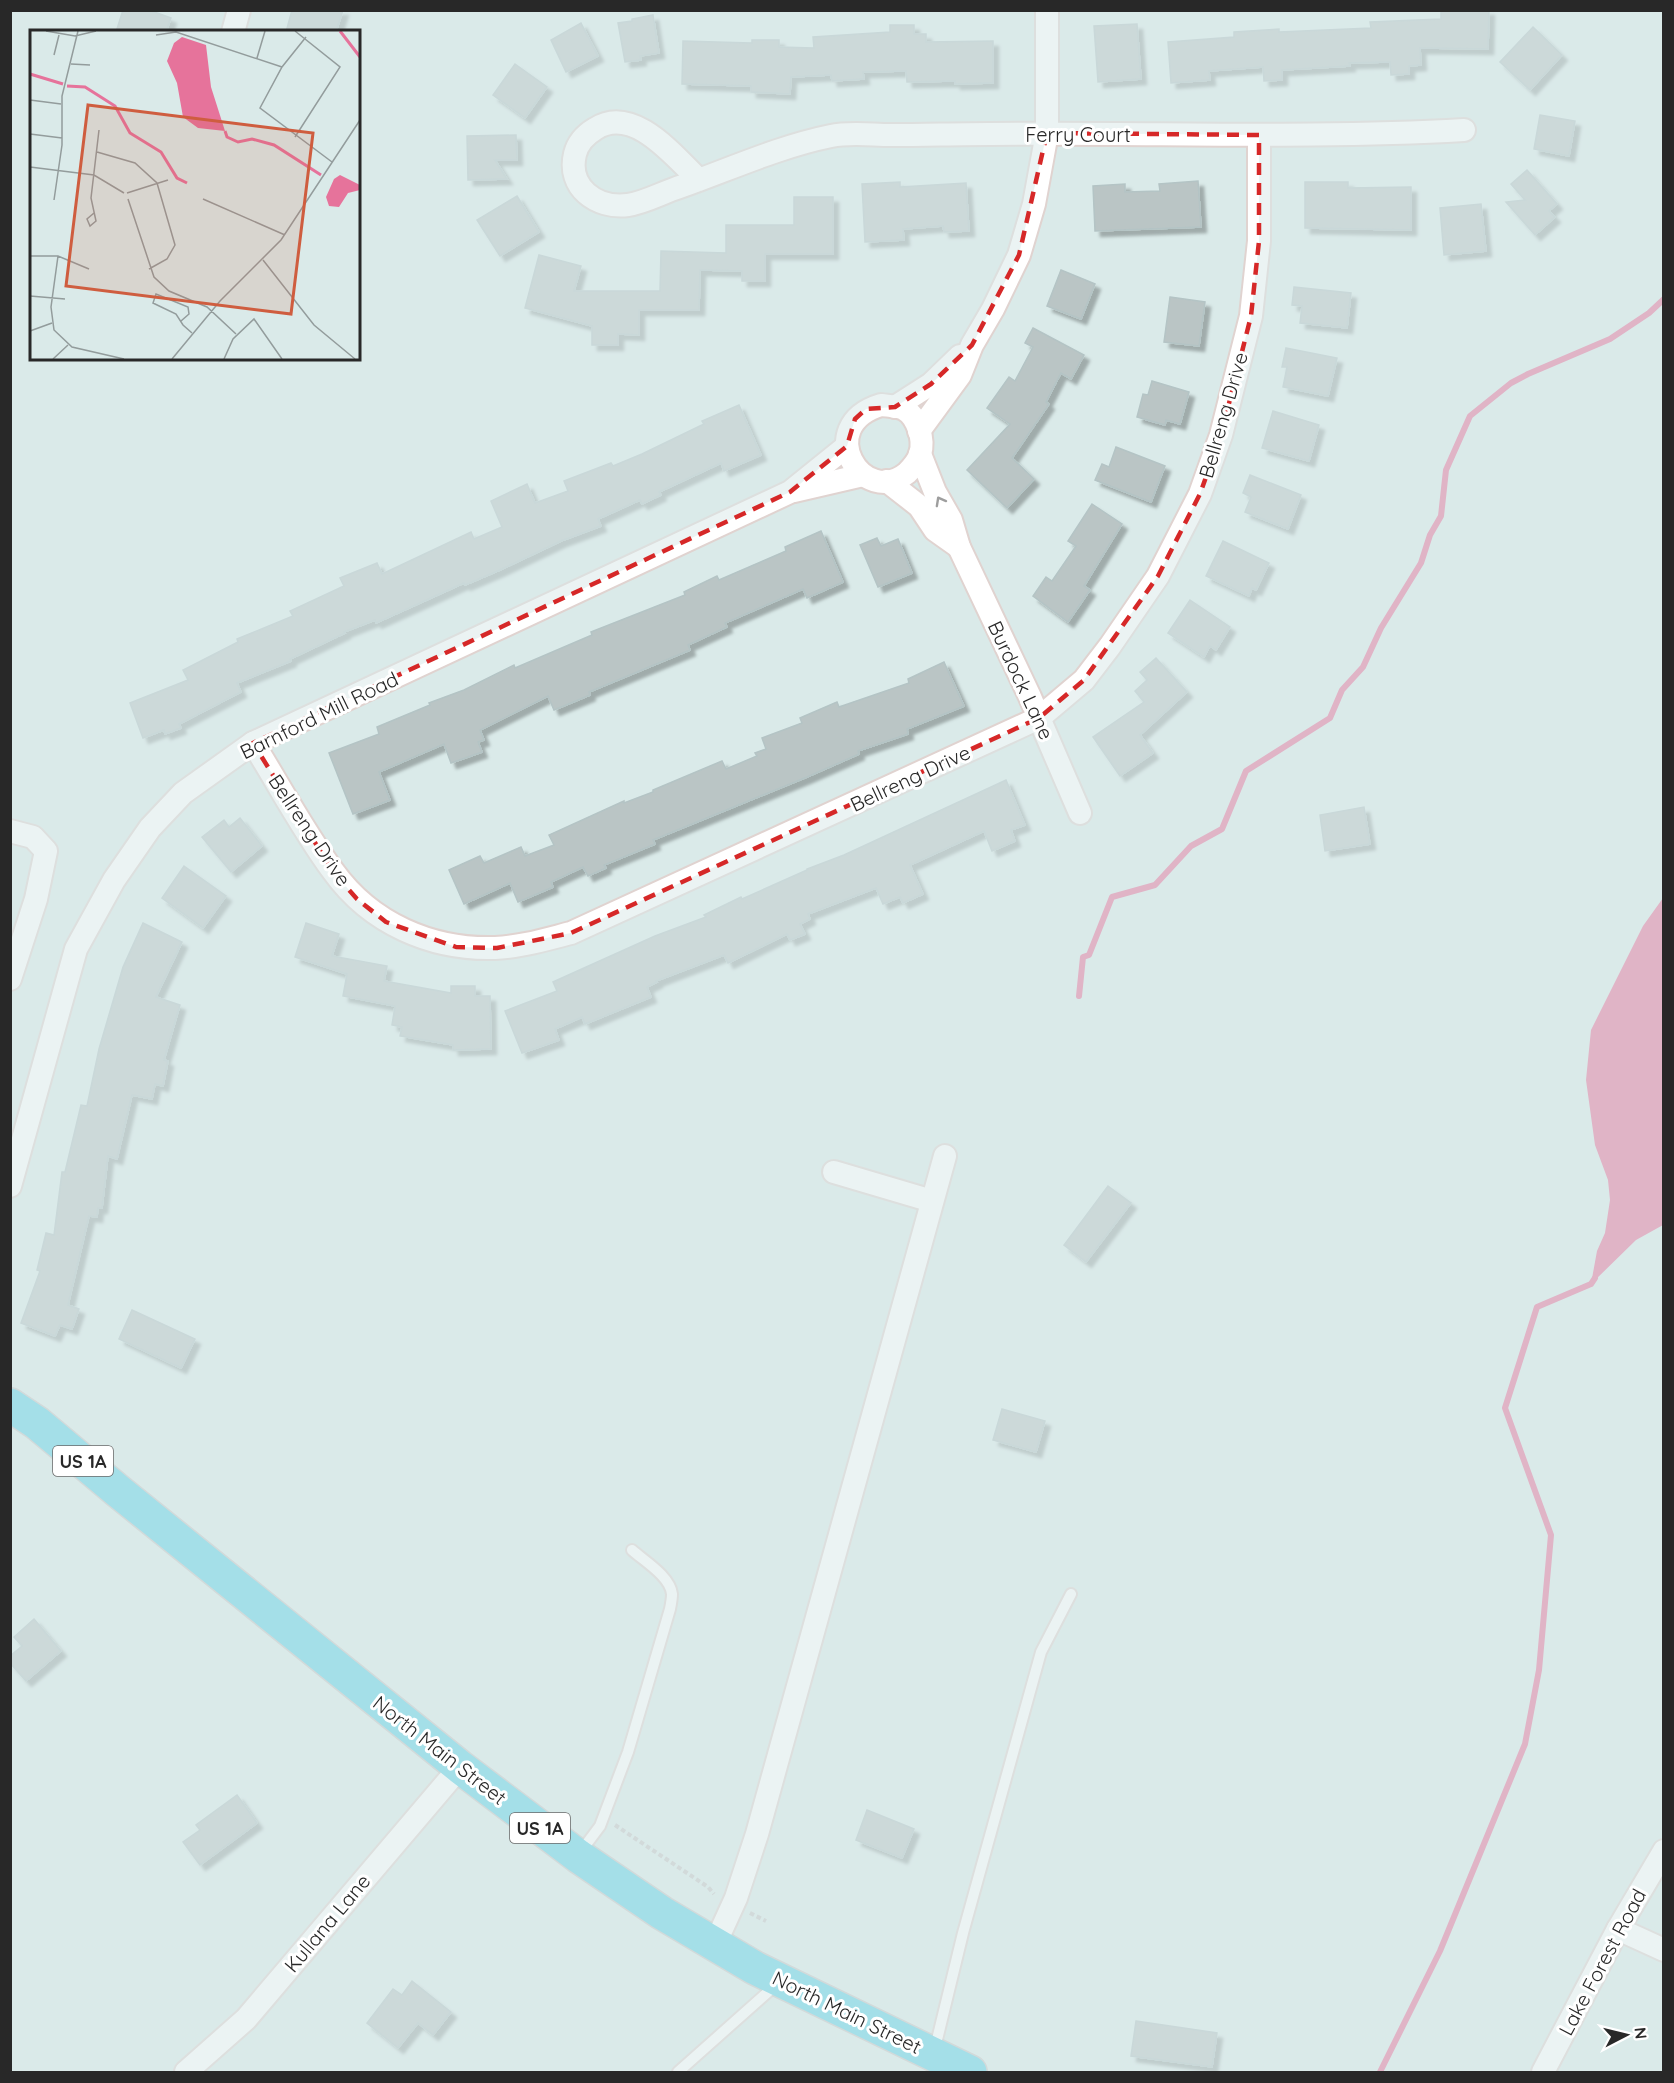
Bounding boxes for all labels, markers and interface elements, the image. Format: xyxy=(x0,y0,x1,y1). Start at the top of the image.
inset map xyxy=(30,30,360,360)
street label: Ferry Court xyxy=(1025,122,1131,147)
street label: Bellreng Drive xyxy=(1193,349,1253,481)
one-way arrow xyxy=(936,497,947,507)
street label: Burdock Lane xyxy=(983,617,1059,743)
street label: Barnford Mill Road xyxy=(236,666,402,764)
street label: Bellreng Drive xyxy=(846,739,974,817)
street label: Bellreng Drive xyxy=(263,769,357,891)
road number: US 1A xyxy=(53,1446,113,1476)
street label: North Main Street xyxy=(368,1690,512,1810)
road number: US 1A xyxy=(510,1813,570,1843)
street label: Kullana Lane xyxy=(279,1869,375,1977)
street label: Lake Forest Road xyxy=(1553,1884,1651,2040)
street label: North Main Street xyxy=(768,1965,926,2059)
north arrow xyxy=(1596,2005,1656,2065)
text: N xyxy=(1630,2026,1652,2040)

